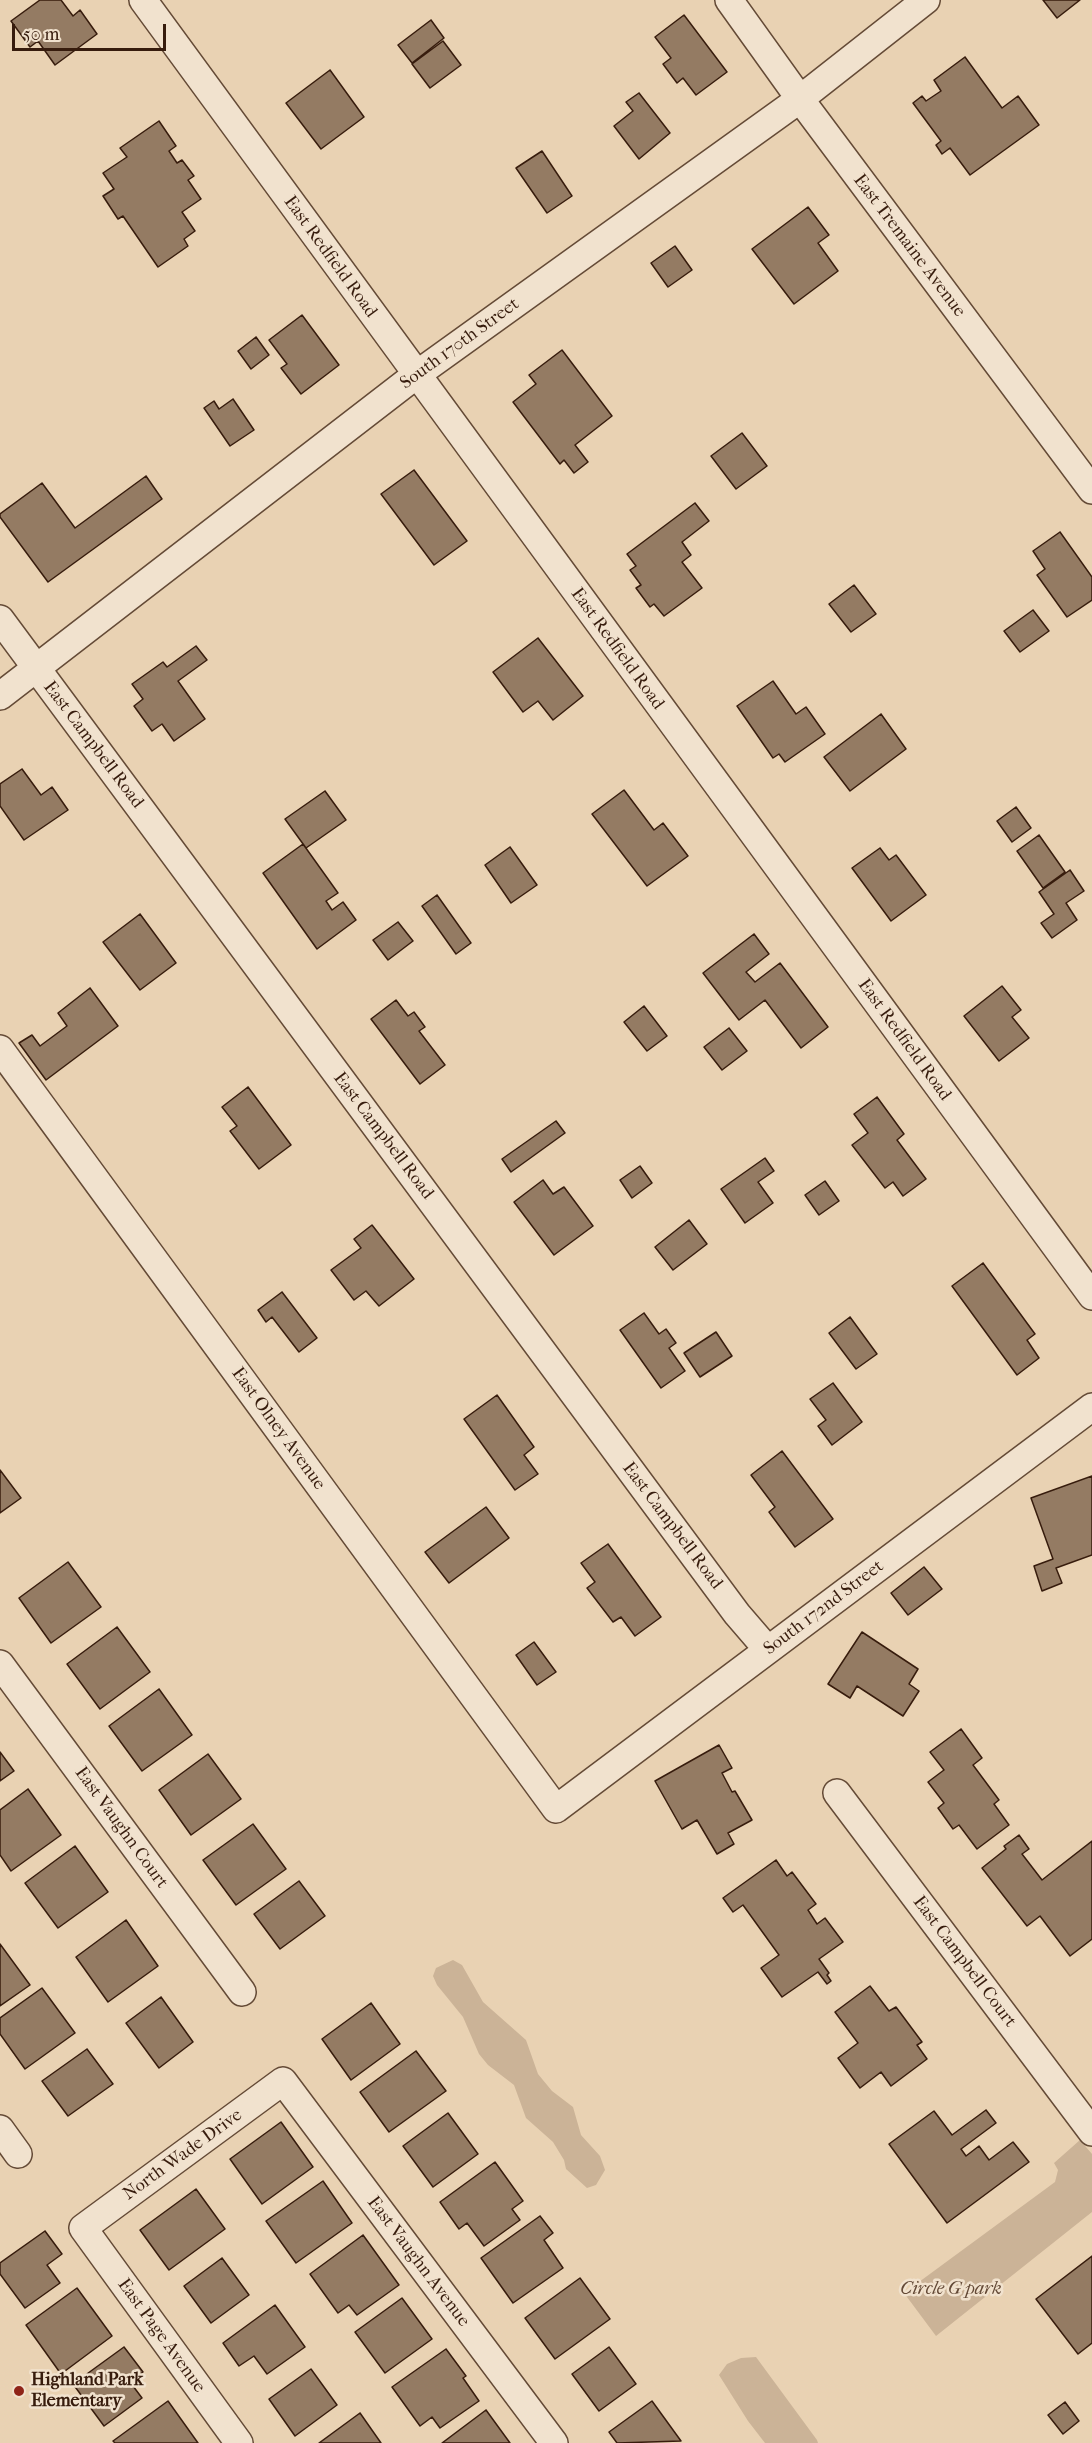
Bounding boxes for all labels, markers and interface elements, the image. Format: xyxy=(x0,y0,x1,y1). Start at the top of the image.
scale bar xyxy=(15,12,170,50)
text: 50 m xyxy=(23,24,59,45)
street label: East Tremaine Avenue xyxy=(848,170,970,322)
street label: East Redfield Road xyxy=(279,192,381,322)
street label: South 170th Street xyxy=(396,294,524,394)
street label: East Redfield Road xyxy=(566,584,668,714)
street label: East Campbell Road xyxy=(38,677,148,813)
street label: East Redfield Road xyxy=(853,975,955,1105)
street label: East Campbell Road xyxy=(328,1068,438,1204)
street label: East Olney Avenue xyxy=(226,1364,330,1494)
street label: East Campbell Road xyxy=(617,1458,727,1594)
street label: South 172nd Street xyxy=(760,1556,888,1660)
street label: East Vaughn Court xyxy=(70,1763,172,1893)
street label: East Campbell Court xyxy=(908,1892,1020,2032)
street label: North Wade Drive xyxy=(119,2105,247,2205)
street label: East Vaughn Avenue xyxy=(362,2193,474,2331)
street label: East Page Avenue xyxy=(112,2275,210,2397)
park label: Circle G park xyxy=(900,2279,1002,2301)
place label: Highland Park Elementary xyxy=(31,2370,143,2412)
marker: Highland Park Elementary xyxy=(12,2384,26,2398)

